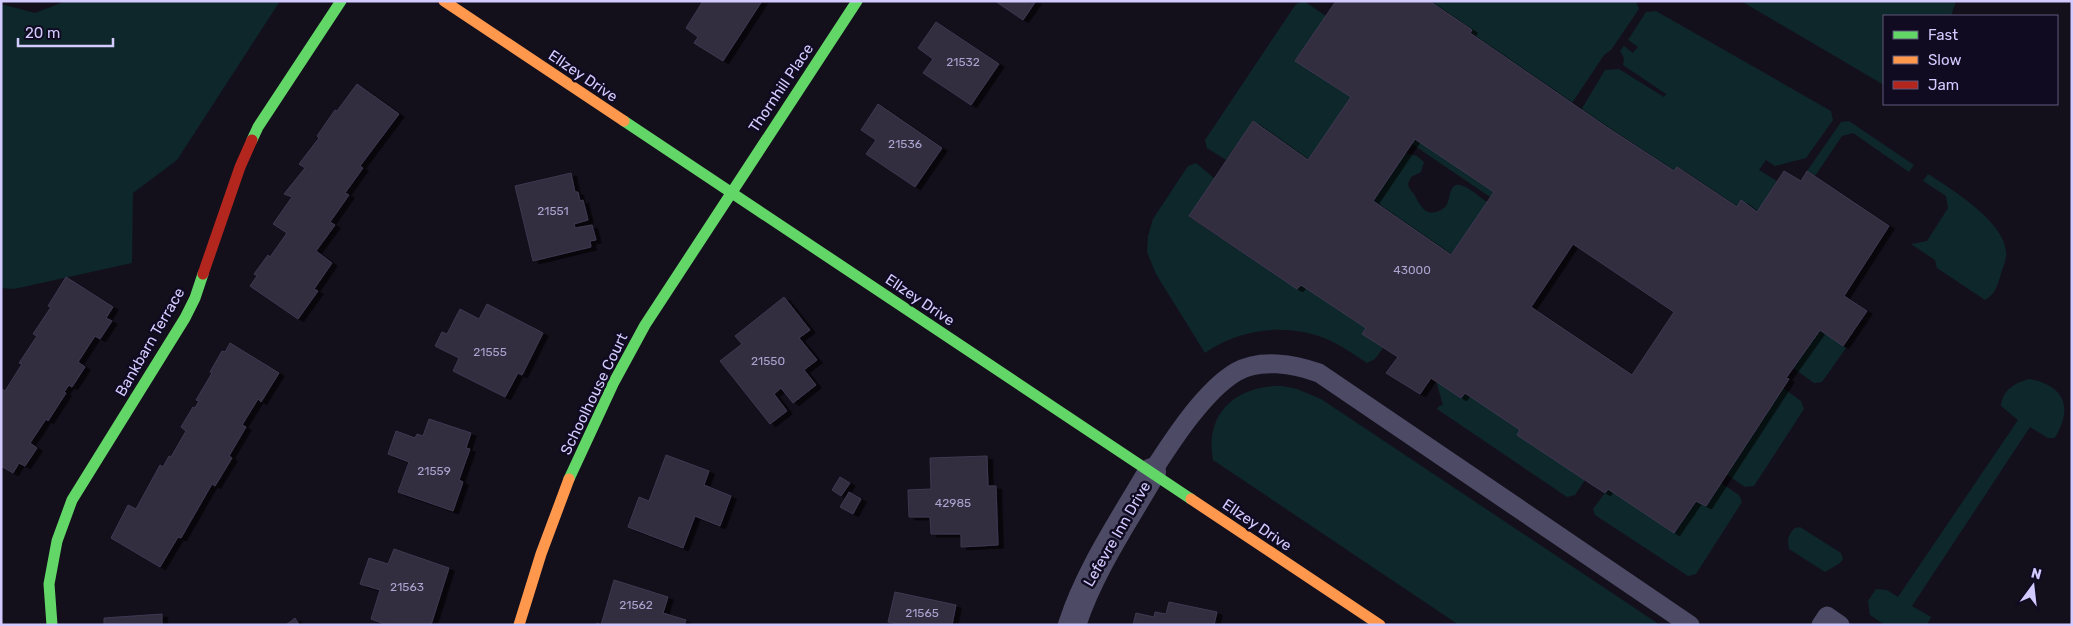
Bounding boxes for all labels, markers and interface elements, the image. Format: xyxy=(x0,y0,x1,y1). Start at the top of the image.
scale bar xyxy=(18,15,112,47)
legend xyxy=(1883,15,2058,105)
text: 20 m xyxy=(25,24,60,42)
text: Fast xyxy=(1928,26,1958,44)
street label: Thornhill Place xyxy=(745,40,817,136)
street label: Ellzey Drive xyxy=(545,46,621,106)
text: Slow xyxy=(1928,51,1961,69)
house number: 21532 xyxy=(946,55,980,69)
text: Jam xyxy=(1928,76,1959,94)
house number: 21536 xyxy=(888,137,922,151)
house number: 21551 xyxy=(537,204,569,218)
house number: 43000 xyxy=(1393,263,1431,277)
street label: Ellzey Drive xyxy=(882,270,958,330)
street label: Bankbarn Terrace xyxy=(112,285,188,399)
street label: Schoolhouse Court xyxy=(557,330,631,458)
house number: 21555 xyxy=(473,345,507,359)
house number: 21550 xyxy=(751,354,785,368)
house number: 21559 xyxy=(417,464,451,478)
street label: Lefevre Inn Drive xyxy=(1080,478,1154,590)
street label: Ellzey Drive xyxy=(1219,495,1295,555)
house number: 42985 xyxy=(935,496,971,510)
north arrow xyxy=(2008,561,2058,611)
text: N xyxy=(2029,564,2043,583)
house number: 21563 xyxy=(390,580,424,594)
house number: 21562 xyxy=(619,598,653,612)
house number: 21565 xyxy=(905,606,939,620)

